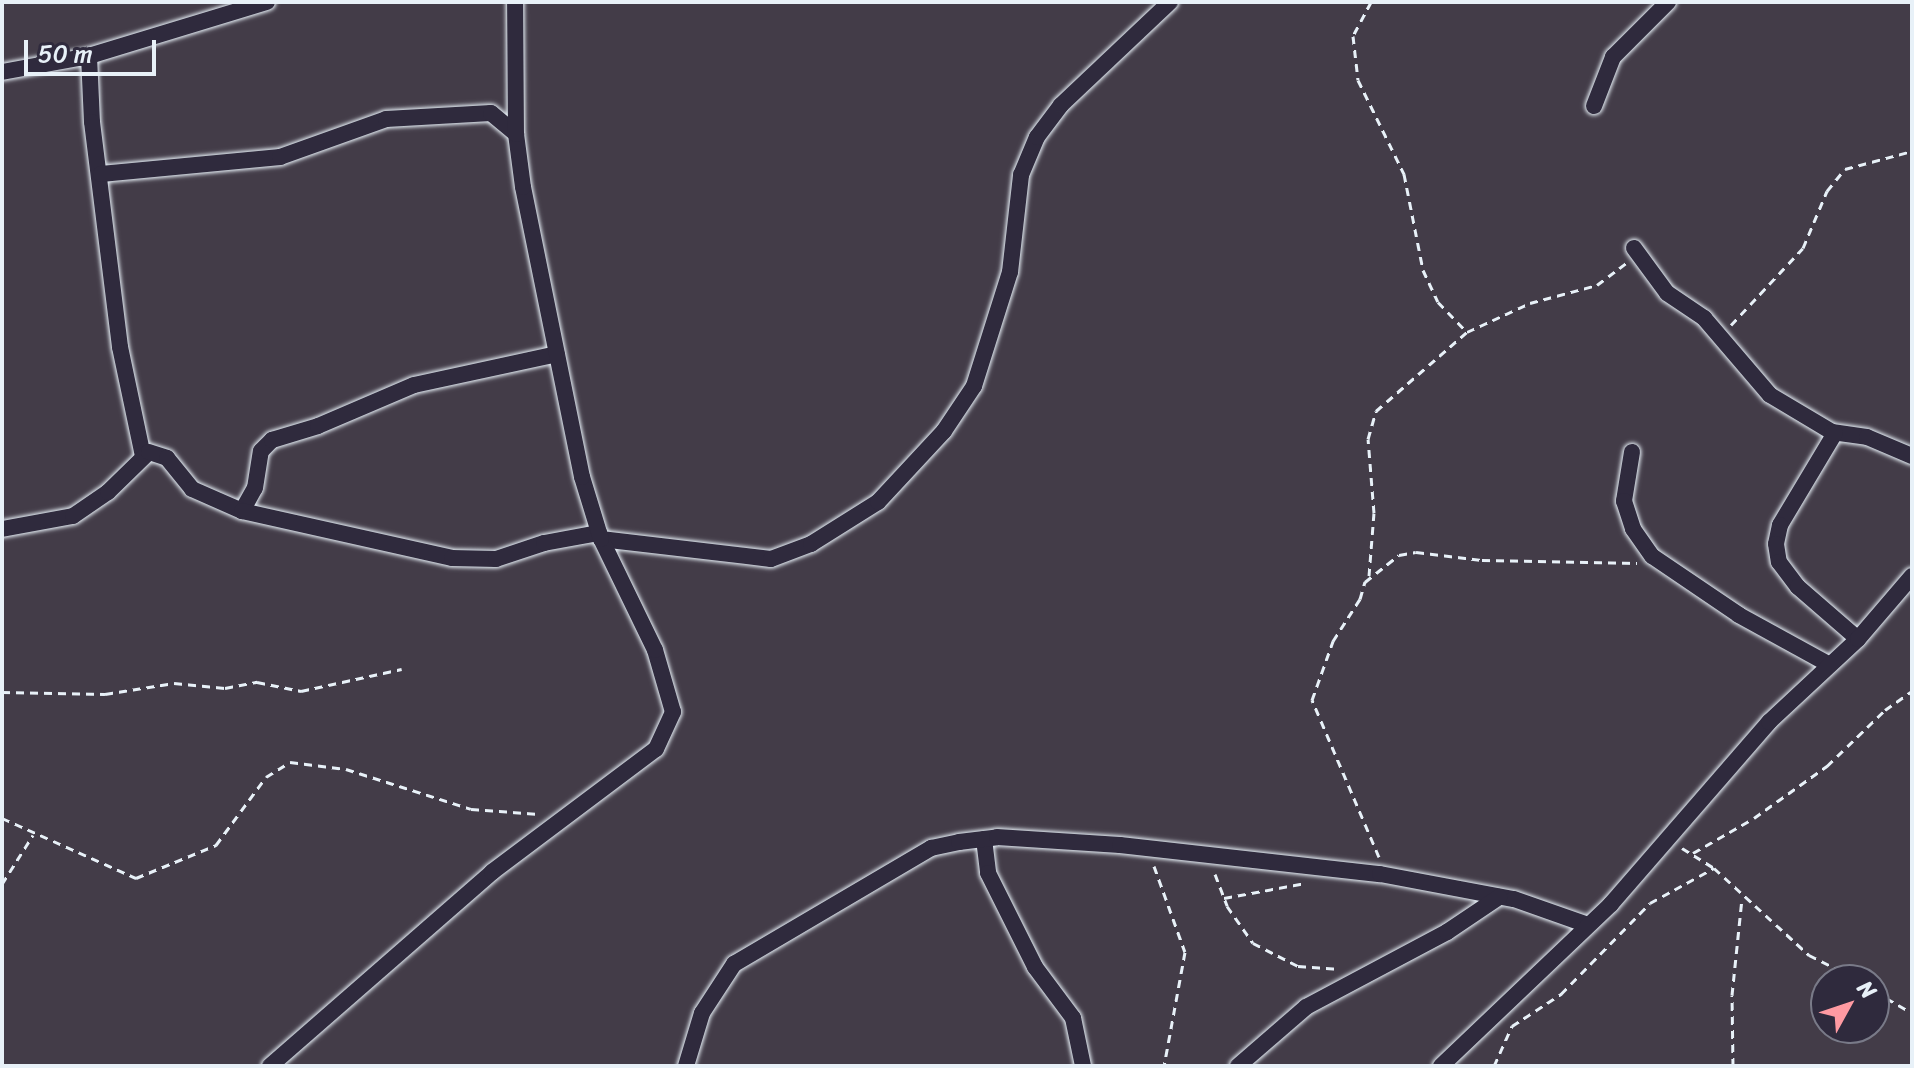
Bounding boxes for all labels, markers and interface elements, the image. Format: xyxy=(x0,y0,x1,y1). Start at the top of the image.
scale bar xyxy=(28,24,160,74)
text: 50 m xyxy=(38,33,93,75)
north arrow xyxy=(1810,964,1890,1044)
text: N xyxy=(1847,971,1887,1008)

